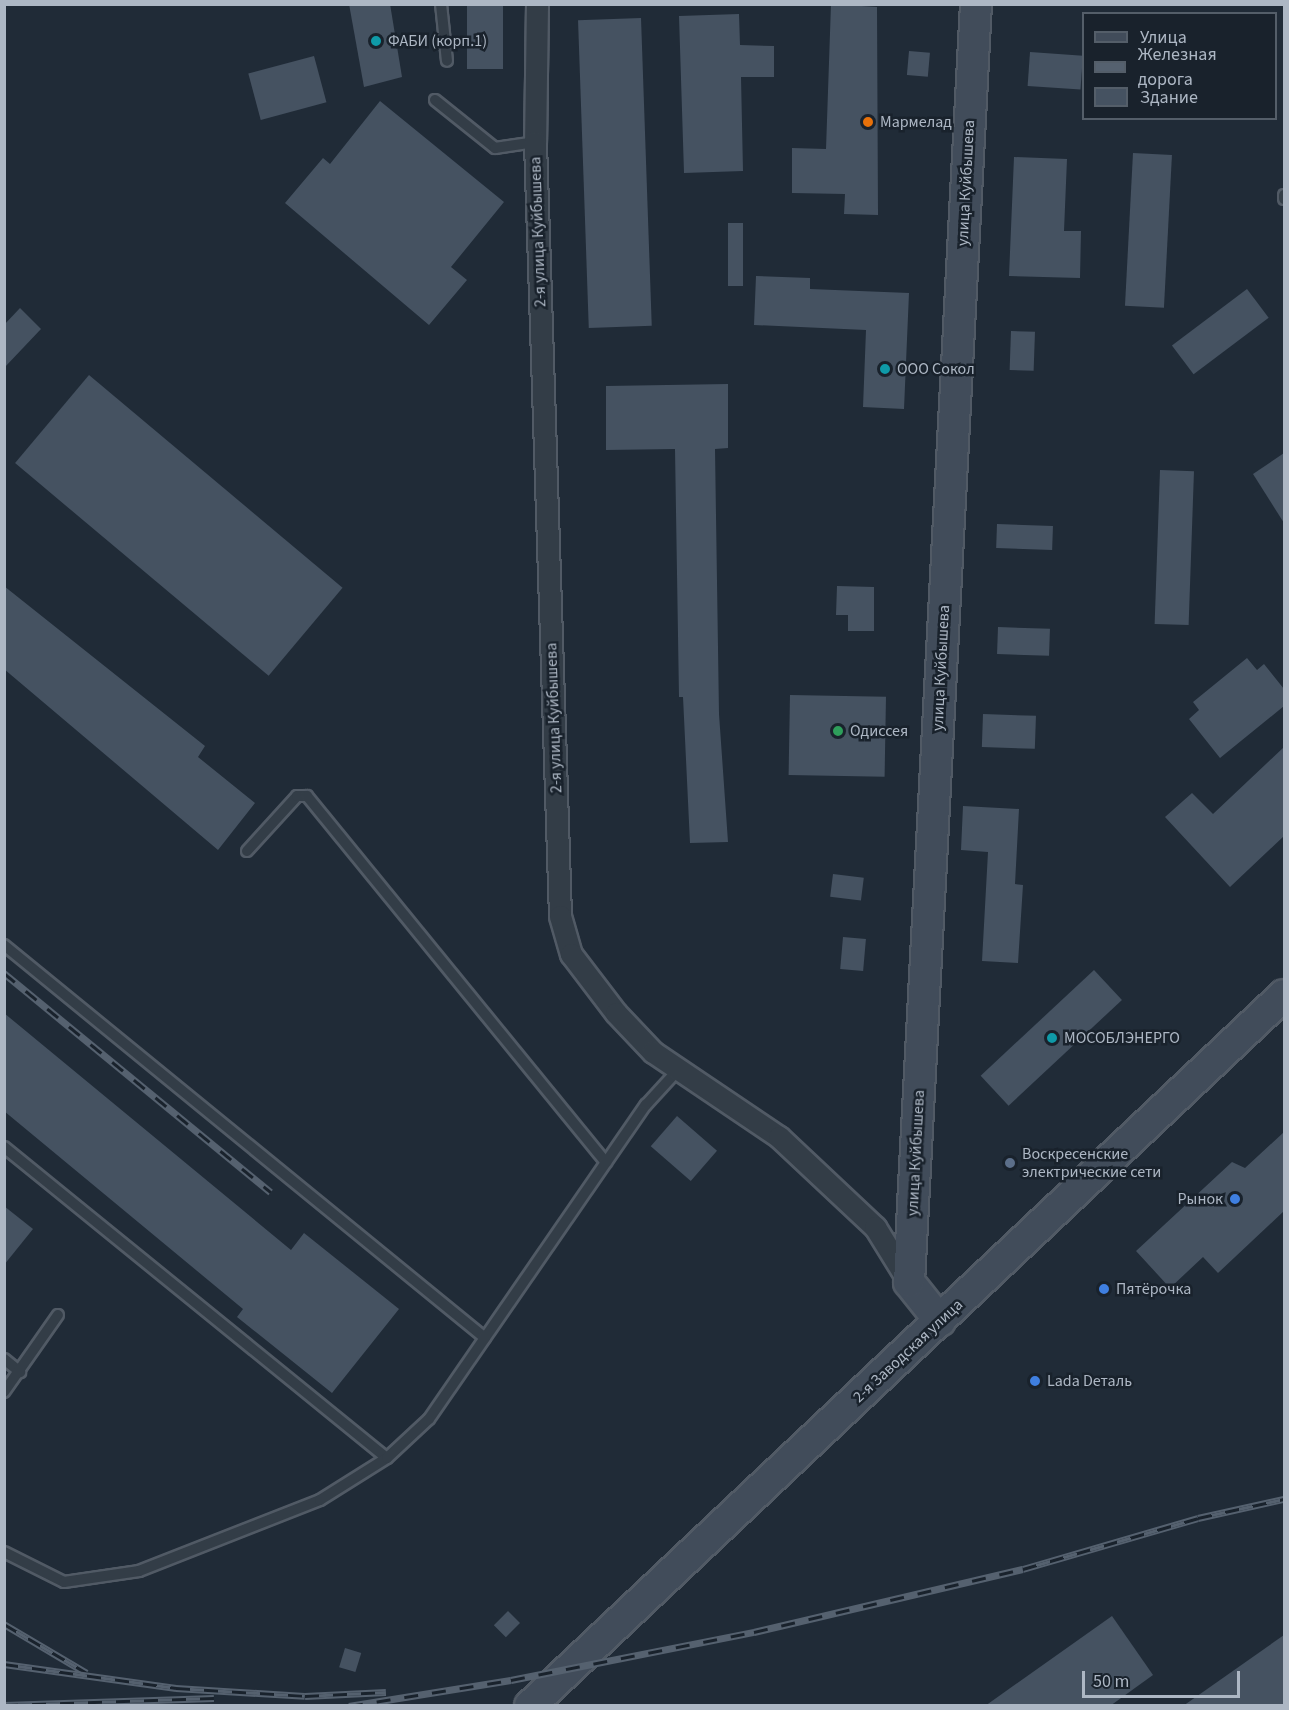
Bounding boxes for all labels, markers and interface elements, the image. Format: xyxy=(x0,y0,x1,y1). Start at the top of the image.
legend xyxy=(1082,12,1277,120)
text: Улица xyxy=(1140,25,1187,50)
place label: ФАБИ (корп.1) xyxy=(388,31,487,51)
marker: ФАБИ (корп.1) xyxy=(369,34,383,48)
text: Железная дорога xyxy=(1138,42,1217,92)
text: Здание xyxy=(1140,85,1198,110)
place label: Мармелад xyxy=(880,112,952,132)
marker: Мармелад xyxy=(861,115,875,129)
street label: улица Куйбышева xyxy=(953,119,979,247)
street label: 2-я улица Куйбышева xyxy=(526,156,550,308)
place label: ООО Сокол xyxy=(897,359,975,379)
marker: ООО Сокол xyxy=(878,362,892,376)
street label: улица Куйбышева xyxy=(928,604,954,732)
street label: 2-я улица Куйбышева xyxy=(542,642,566,794)
place label: Одиссея xyxy=(850,721,908,741)
marker: Одиссея xyxy=(831,724,845,738)
place label: МОСОБЛЭНЕРГО xyxy=(1064,1028,1180,1048)
marker: МОСОБЛЭНЕРГО xyxy=(1045,1031,1059,1045)
street label: улица Куйбышева xyxy=(903,1089,929,1217)
place label: Воскресенские электрические сети xyxy=(1022,1144,1161,1182)
marker: Воскресенские электрические сети xyxy=(1003,1156,1017,1170)
place label: Рынок xyxy=(1178,1189,1223,1209)
marker: Рынок xyxy=(1228,1192,1242,1206)
place label: Пятёрочка xyxy=(1116,1279,1191,1299)
marker: Пятёрочка xyxy=(1097,1282,1111,1296)
street label: 2-я Заводская улица xyxy=(849,1295,967,1407)
place label: Lada Dеталь xyxy=(1047,1371,1132,1391)
marker: Lada Dеталь xyxy=(1028,1374,1042,1388)
scale bar xyxy=(1085,1659,1242,1697)
text: 50 m xyxy=(1093,1669,1129,1694)

